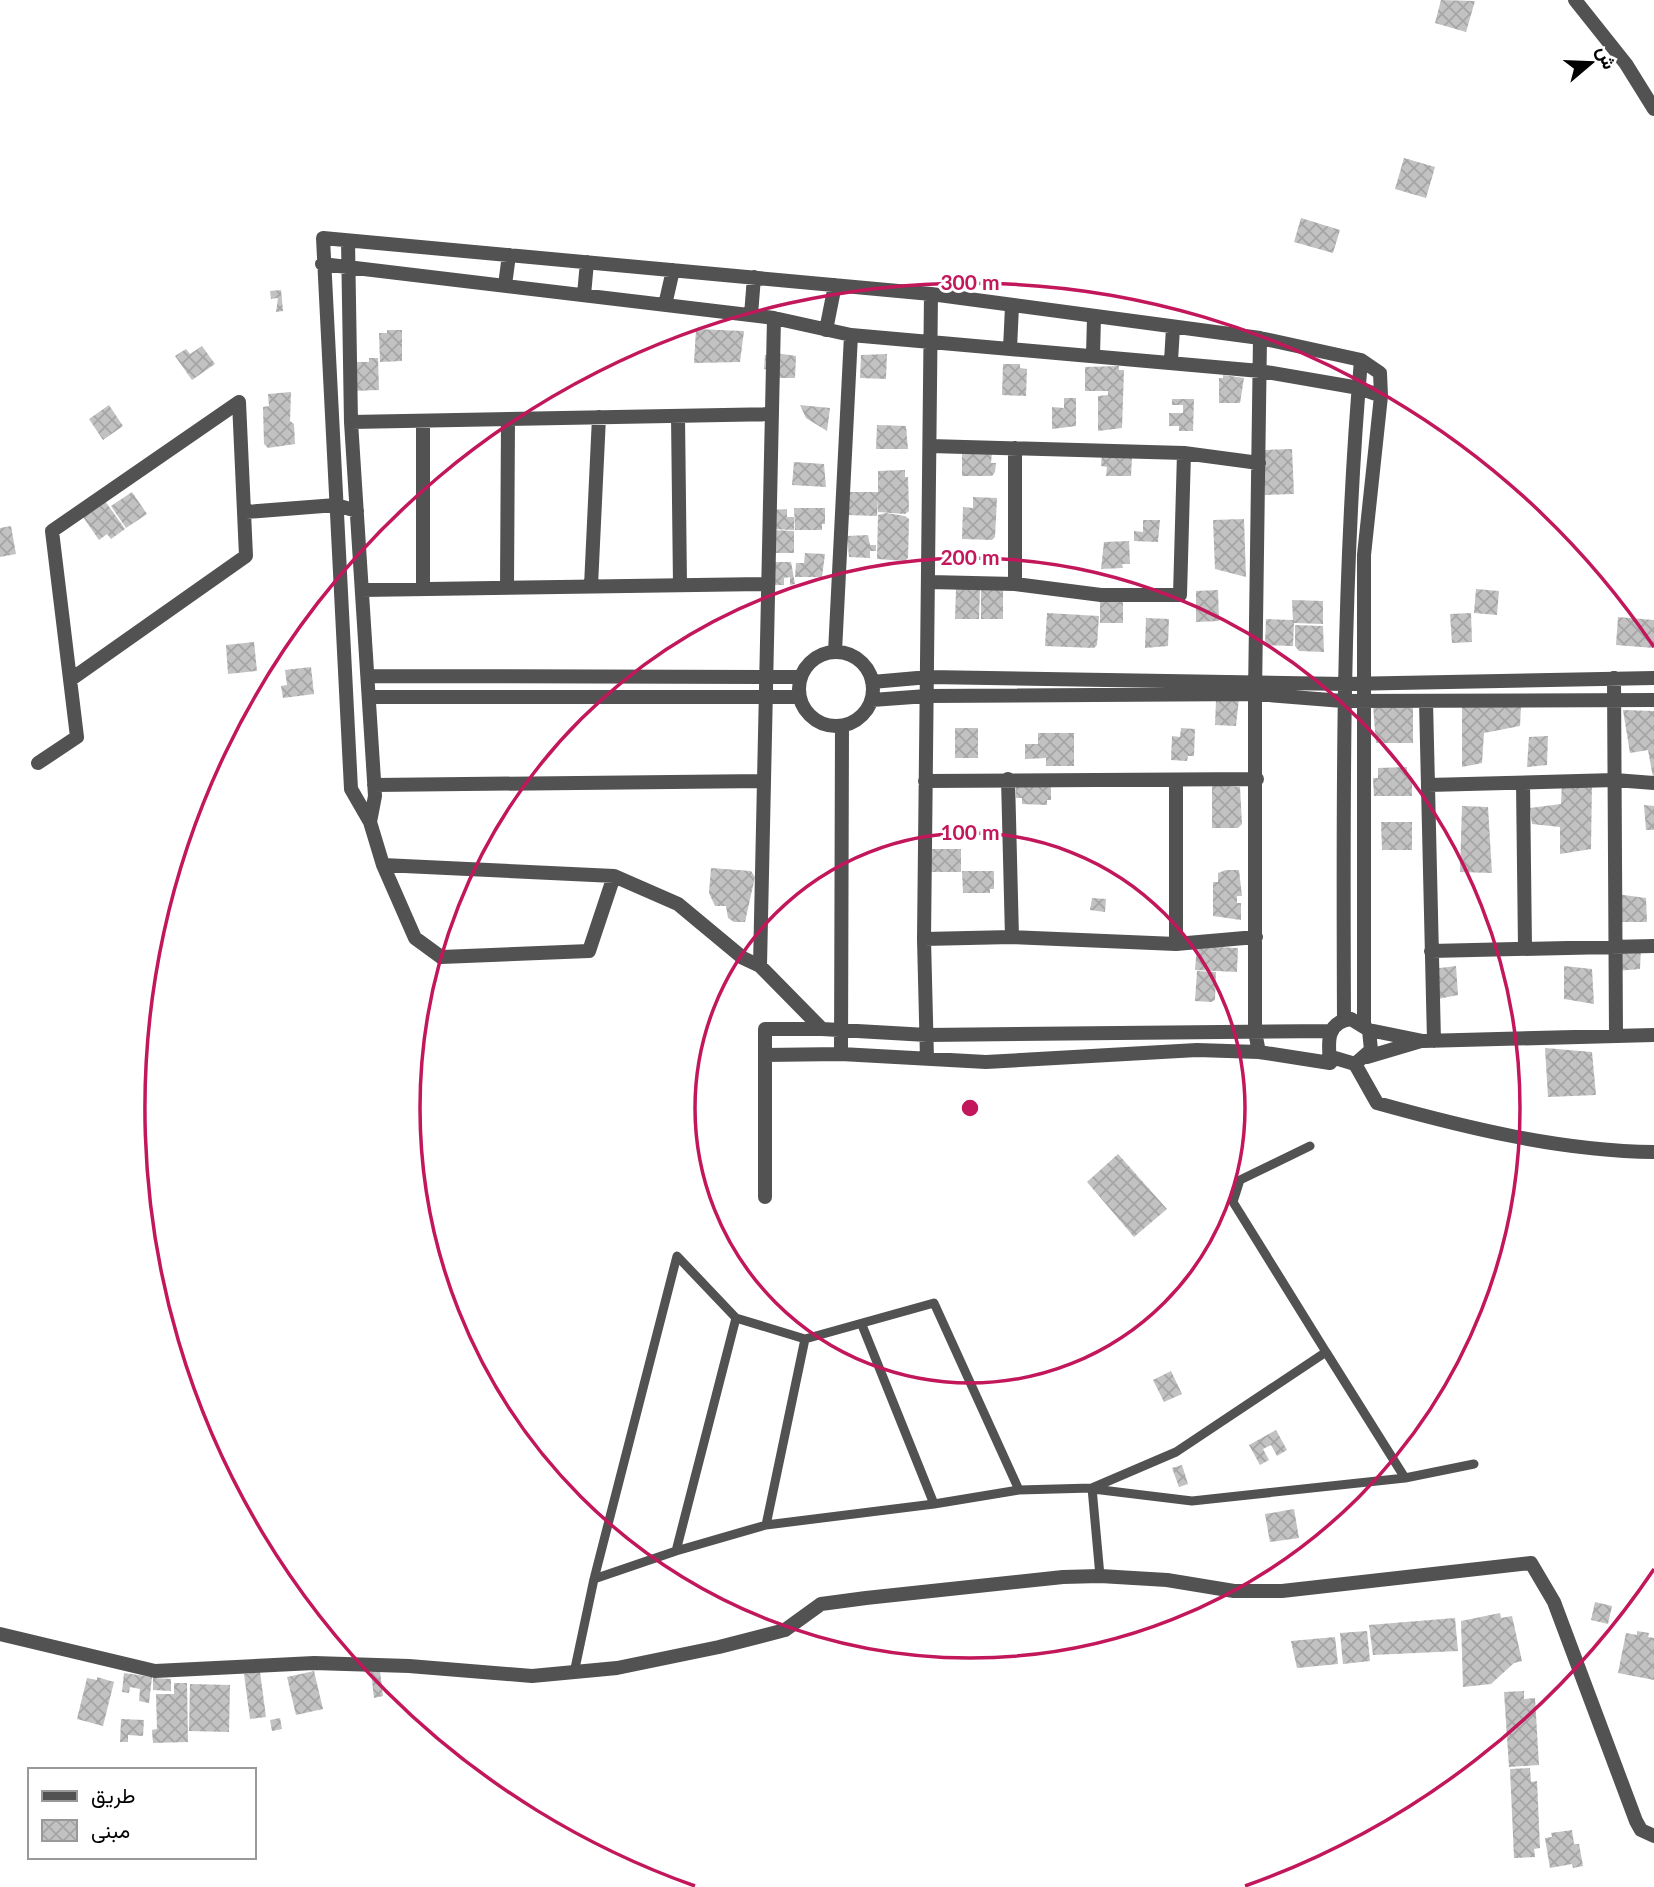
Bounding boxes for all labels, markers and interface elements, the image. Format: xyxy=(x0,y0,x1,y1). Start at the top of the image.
north arrow xyxy=(1556,28,1626,98)
text: ش xyxy=(1592,43,1622,72)
text: 300 m xyxy=(940,269,1000,294)
text: 200 m xyxy=(940,544,1000,569)
text: 100 m xyxy=(940,819,1000,844)
centre of rings xyxy=(958,1096,982,1120)
legend xyxy=(28,1768,256,1859)
text: طريق xyxy=(91,1782,136,1809)
text: مبنى xyxy=(91,1817,130,1843)

